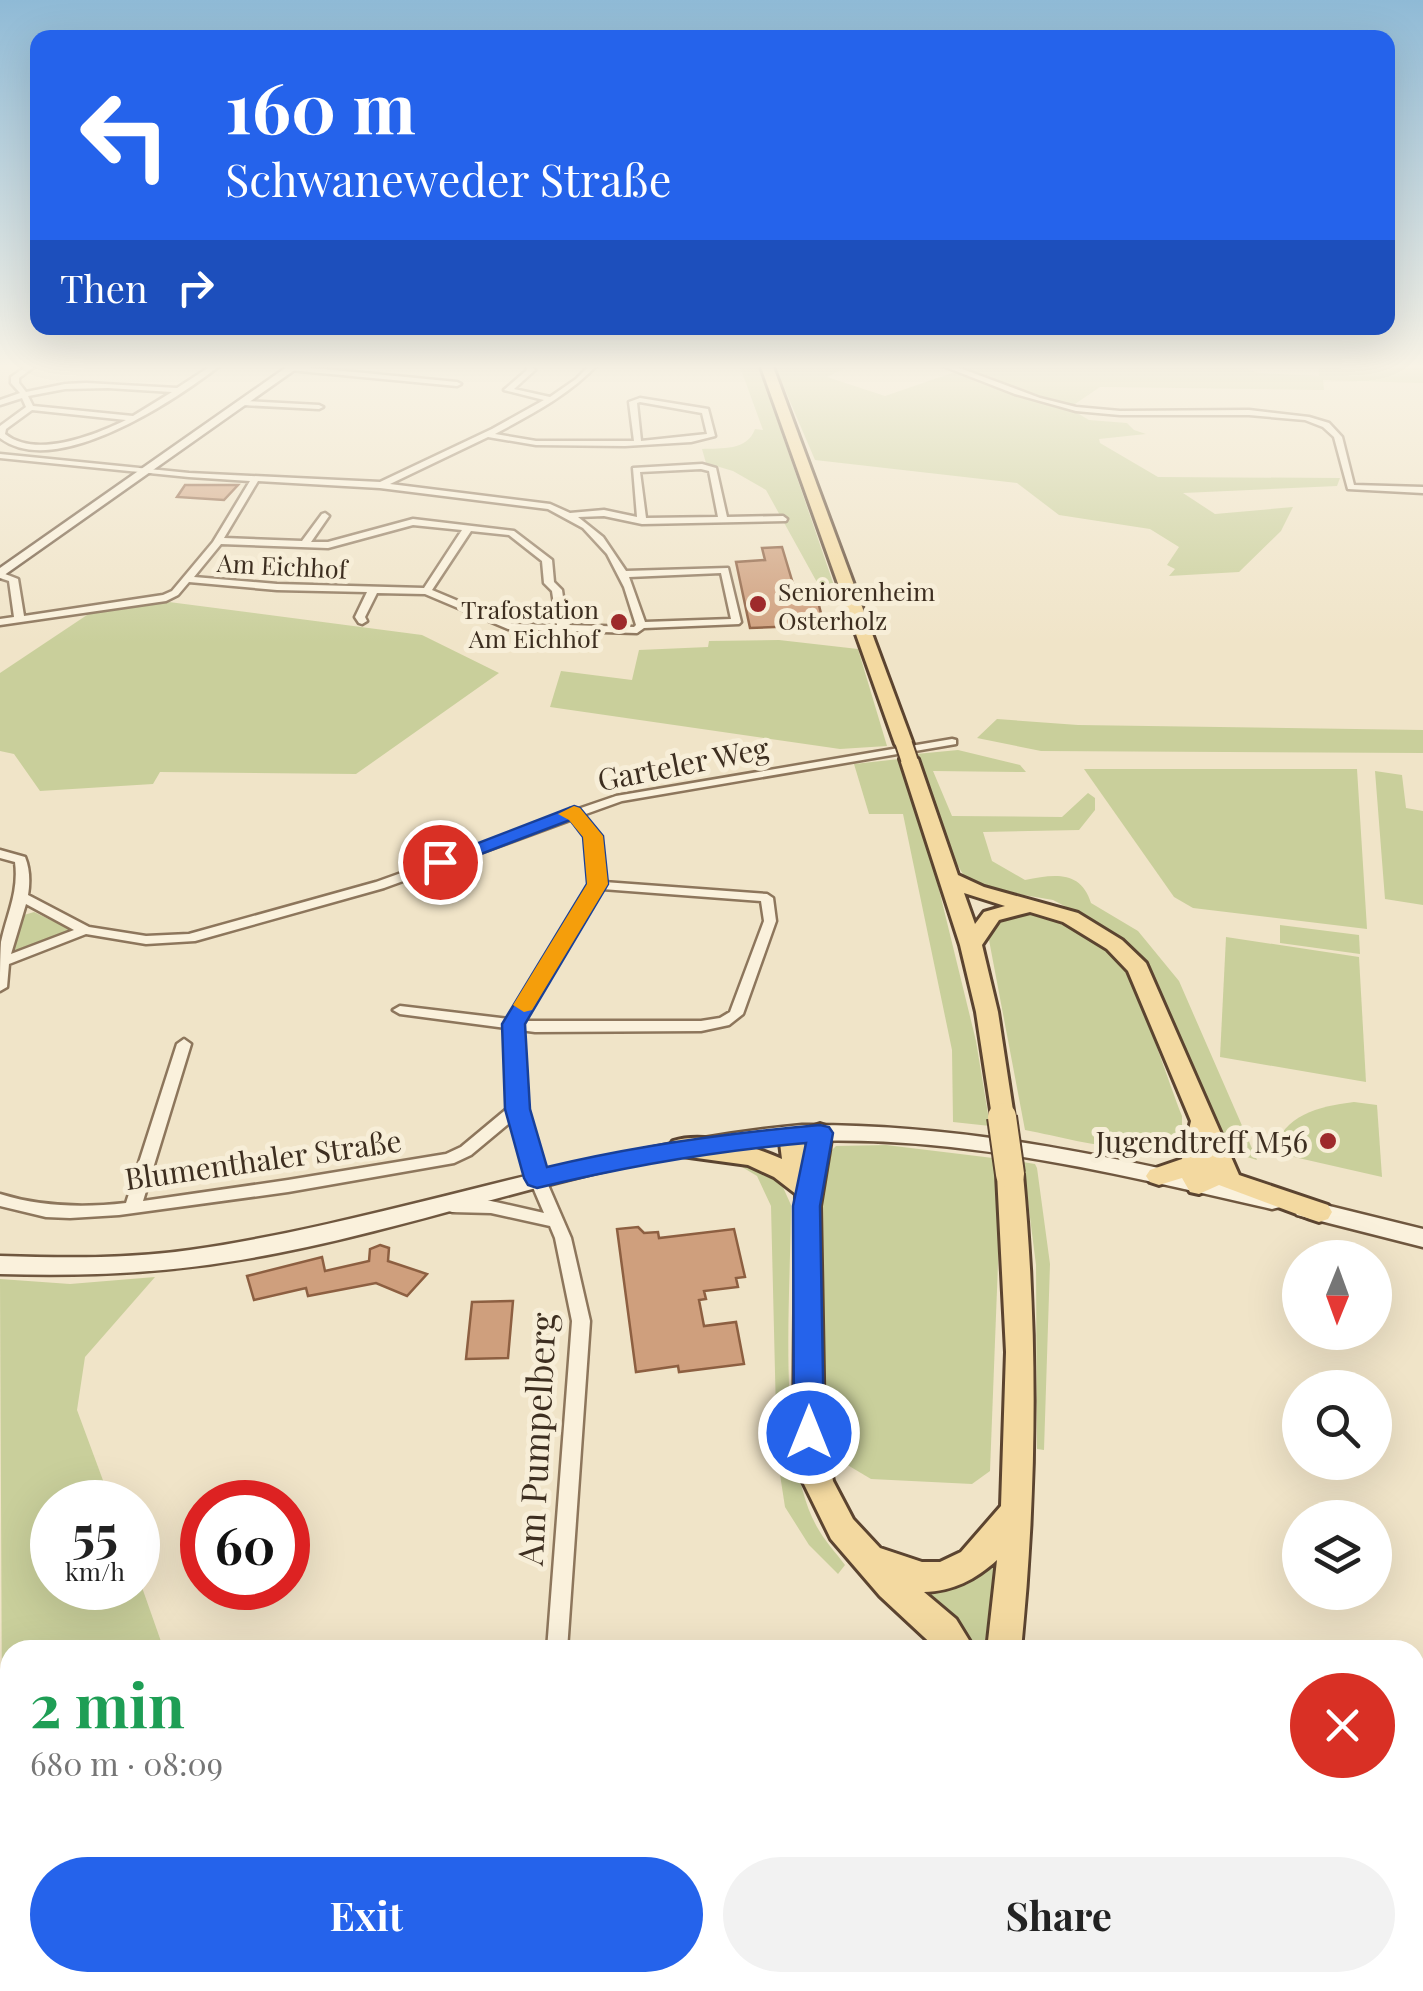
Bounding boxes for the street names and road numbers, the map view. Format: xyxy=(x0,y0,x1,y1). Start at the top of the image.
street label: Am Eichhof xyxy=(215,545,350,585)
street label: Garteler Weg xyxy=(594,727,772,799)
street label: Blumenthaler Straße xyxy=(122,1120,404,1198)
street label: Am Pumpelberg xyxy=(505,1311,565,1568)

